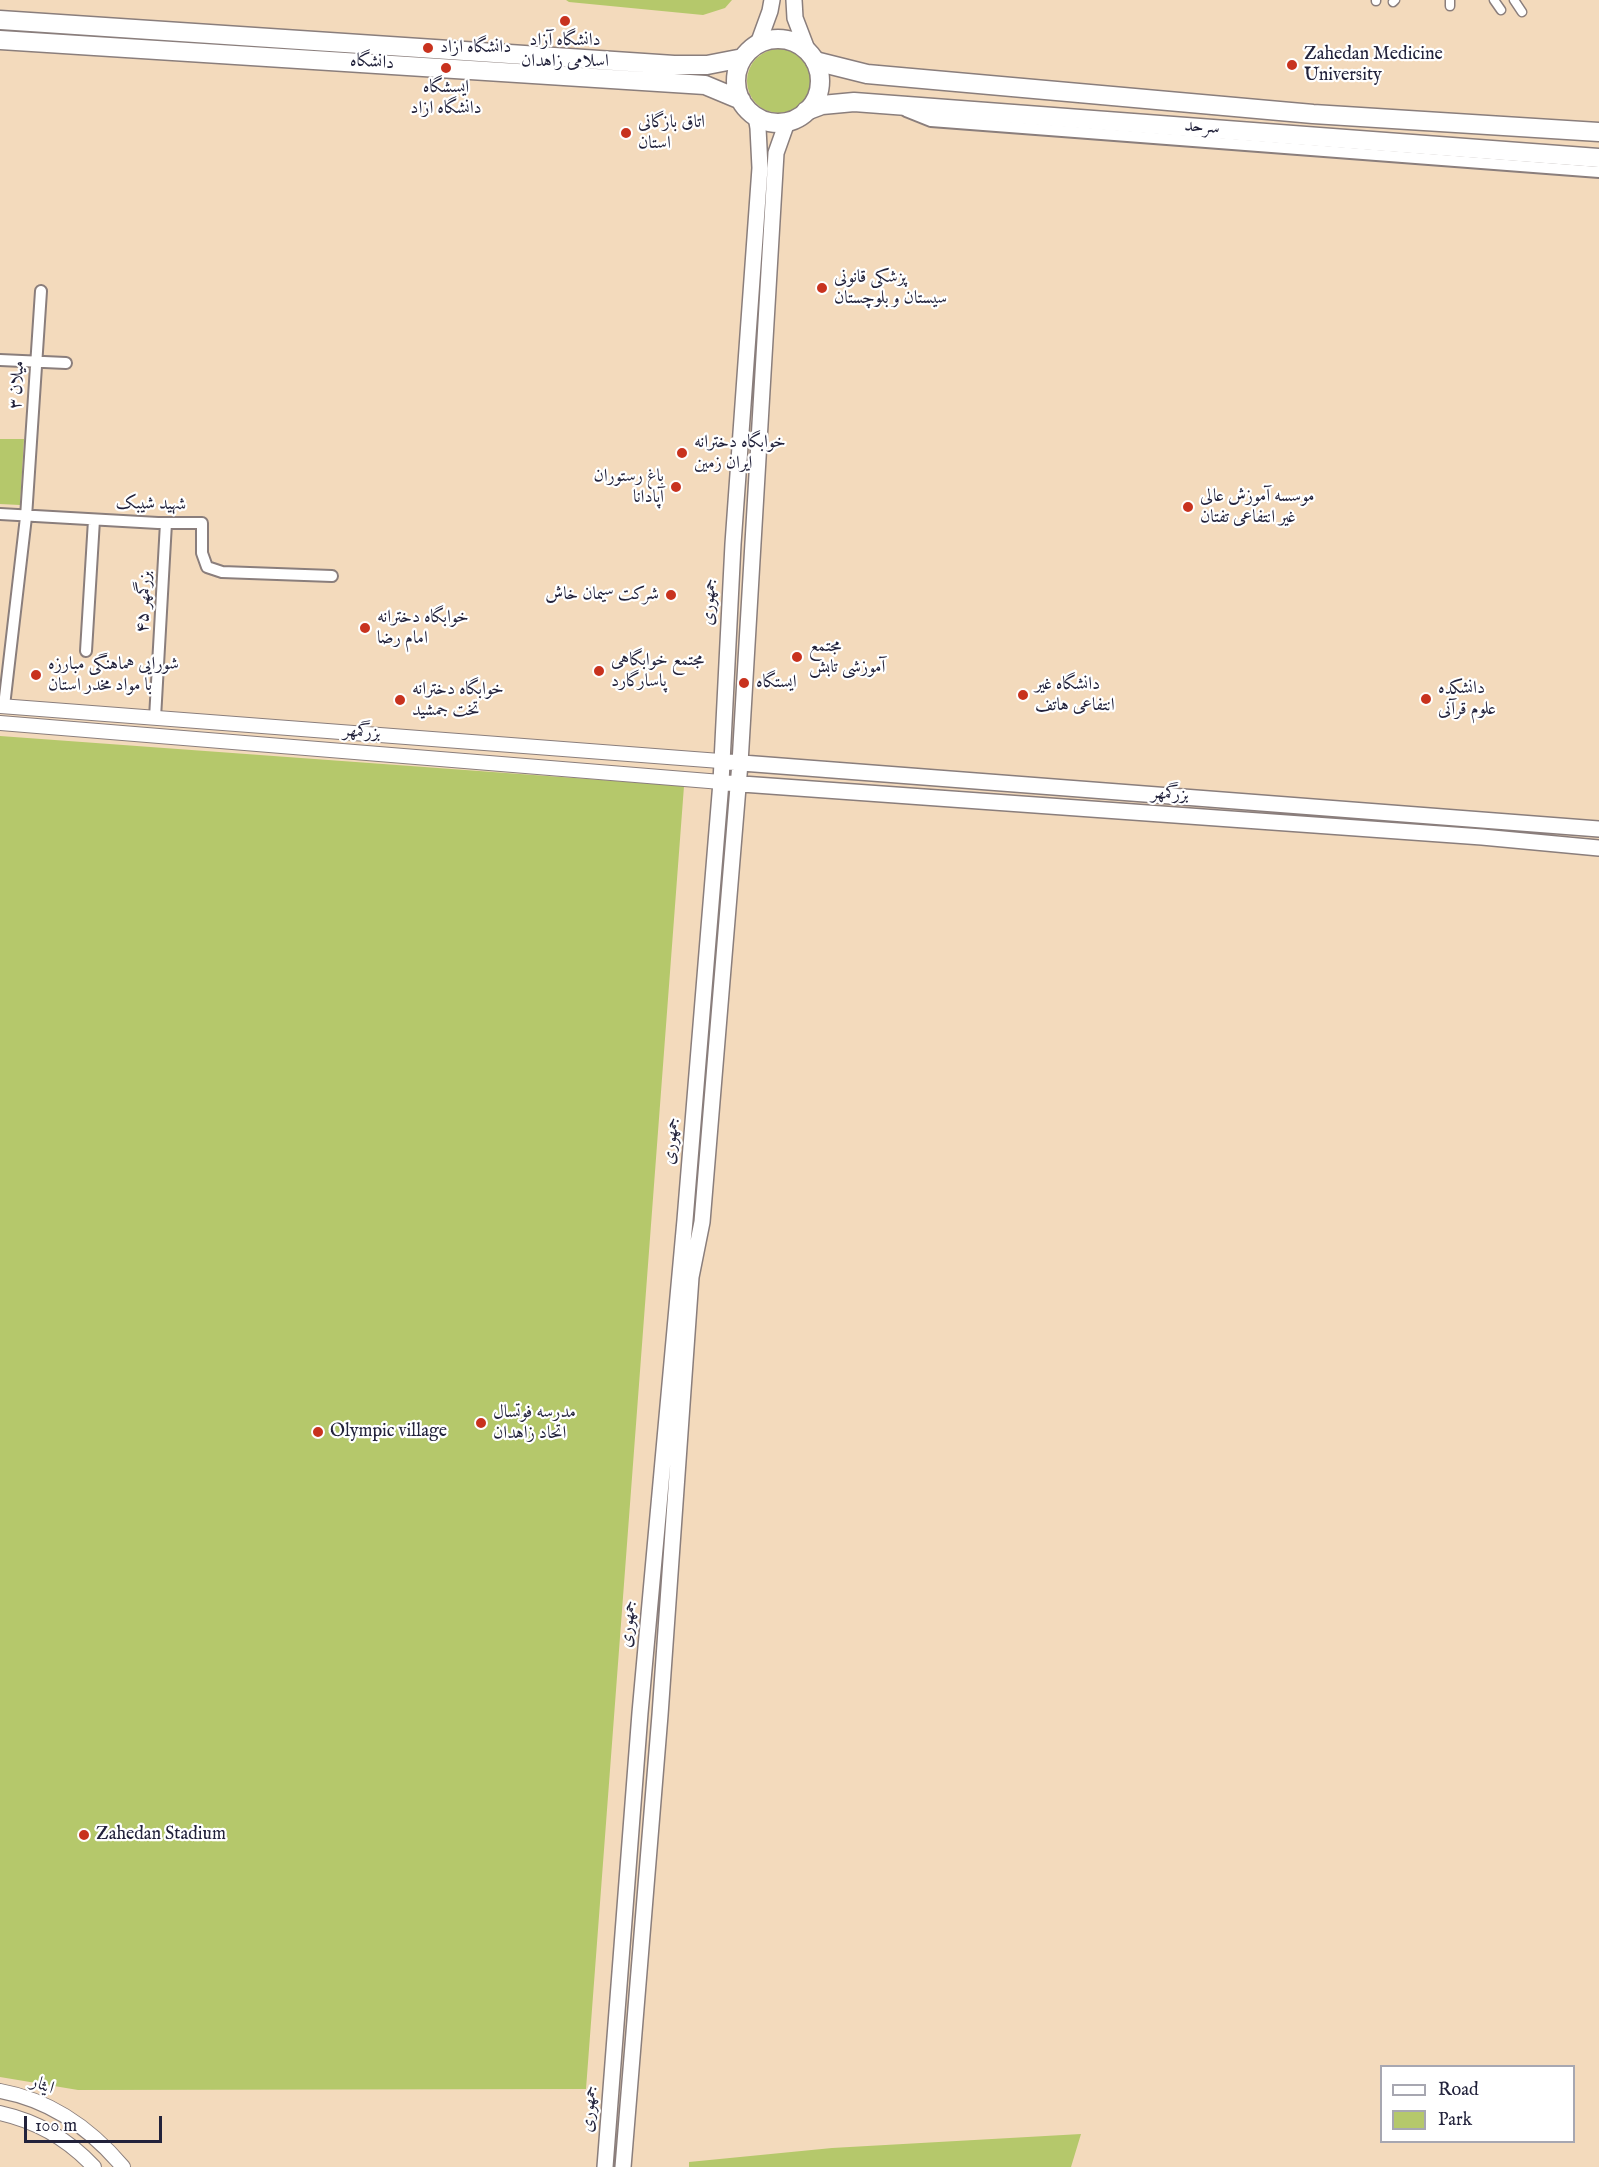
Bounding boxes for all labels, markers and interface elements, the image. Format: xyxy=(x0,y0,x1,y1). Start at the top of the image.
marker: دانشگاه آزاد اسلامی زاهدان xyxy=(558,14,572,28)
place label: دانشگاه آزاد اسلامی زاهدان xyxy=(521,30,609,72)
place label: دانشگاه ازاد xyxy=(440,37,511,59)
marker: دانشگاه ازاد xyxy=(421,41,435,55)
place label: Zahedan Medicine University xyxy=(1304,44,1443,86)
street label: دانشگاه xyxy=(349,51,395,75)
marker: Zahedan Medicine University xyxy=(1285,58,1299,72)
marker: ایسشگاه دانشگاه ازاد xyxy=(439,61,453,75)
place label: ایسشگاه دانشگاه ازاد xyxy=(410,77,482,119)
place label: اتاق بازگانی استان xyxy=(638,112,705,154)
street label: سرحد xyxy=(1184,116,1220,140)
marker: اتاق بازگانی استان xyxy=(619,126,633,140)
place label: پزشکی قانونی سیستان و بلوچستان xyxy=(834,267,947,310)
marker: پزشکی قانونی سیستان و بلوچستان xyxy=(815,281,829,295)
street label: میلان ۳ xyxy=(6,360,30,410)
place label: خوابگاه دخترانه ایران زمین xyxy=(694,432,786,474)
marker: خوابگاه دخترانه ایران زمین xyxy=(675,446,689,460)
place label: باغ رستوران آپادانا xyxy=(593,466,664,508)
marker: باغ رستوران آپادانا xyxy=(669,480,683,494)
place label: موسسه آموزش عالی غیر انتفاعی تفتان xyxy=(1200,486,1315,528)
street label: شهید شیبک xyxy=(115,494,187,516)
marker: موسسه آموزش عالی غیر انتفاعی تفتان xyxy=(1181,500,1195,514)
street label: بزرگمهر ۴۵ xyxy=(133,570,157,634)
street label: جمهوری xyxy=(698,578,722,626)
place label: شرکت سیمان خاش xyxy=(545,584,659,606)
marker: شرکت سیمان خاش xyxy=(664,588,678,602)
place label: خوابگاه دخترانه امام رضا xyxy=(377,607,469,650)
marker: خوابگاه دخترانه امام رضا xyxy=(358,621,372,635)
place label: مجتمع آموزشی تابش xyxy=(809,636,885,678)
place label: مجتمع خوابگاهی پاسارگارد xyxy=(611,650,704,692)
marker: مجتمع آموزشی تابش xyxy=(790,650,804,664)
place label: شورایی هماهنگی مبارزه با مواد مخدر استان xyxy=(48,654,179,696)
marker: مجتمع خوابگاهی پاسارگارد xyxy=(592,664,606,678)
marker: شورایی هماهنگی مبارزه با مواد مخدر استان xyxy=(29,668,43,682)
place label: ایستگاه xyxy=(756,672,797,694)
place label: دانشگاه غیر انتفاعی هاتف xyxy=(1035,674,1115,716)
marker: ایستگاه xyxy=(737,676,751,690)
place label: دانشکده علوم قرآنی xyxy=(1438,678,1496,720)
place label: خوابگاه دخترانه تخت جمشید xyxy=(412,679,504,722)
marker: دانشگاه غیر انتفاعی هاتف xyxy=(1016,688,1030,702)
marker: دانشکده علوم قرآنی xyxy=(1419,692,1433,706)
marker: خوابگاه دخترانه تخت جمشید xyxy=(393,693,407,707)
street label: بزرگمهر xyxy=(342,721,382,745)
street label: بزرگمهر xyxy=(1151,783,1189,807)
street label: جمهوری xyxy=(659,1116,685,1166)
place label: مدرسه فوتسال اتحاد زاهدان xyxy=(493,1402,576,1444)
marker: مدرسه فوتسال اتحاد زاهدان xyxy=(474,1416,488,1430)
place label: Olympic village xyxy=(330,1421,447,1443)
marker: Olympic village xyxy=(311,1425,325,1439)
street label: جمهوری xyxy=(616,1599,642,1649)
place label: Zahedan Stadium xyxy=(96,1824,226,1846)
marker: Zahedan Stadium xyxy=(77,1828,91,1842)
legend xyxy=(1380,2065,1575,2143)
street label: ایثار xyxy=(27,2072,57,2100)
text: Road xyxy=(1438,2079,1479,2102)
street label: جمهوری xyxy=(578,2085,602,2133)
scale bar xyxy=(27,2104,165,2142)
text: Park xyxy=(1438,2109,1472,2132)
text: 100 m xyxy=(35,2115,77,2138)

